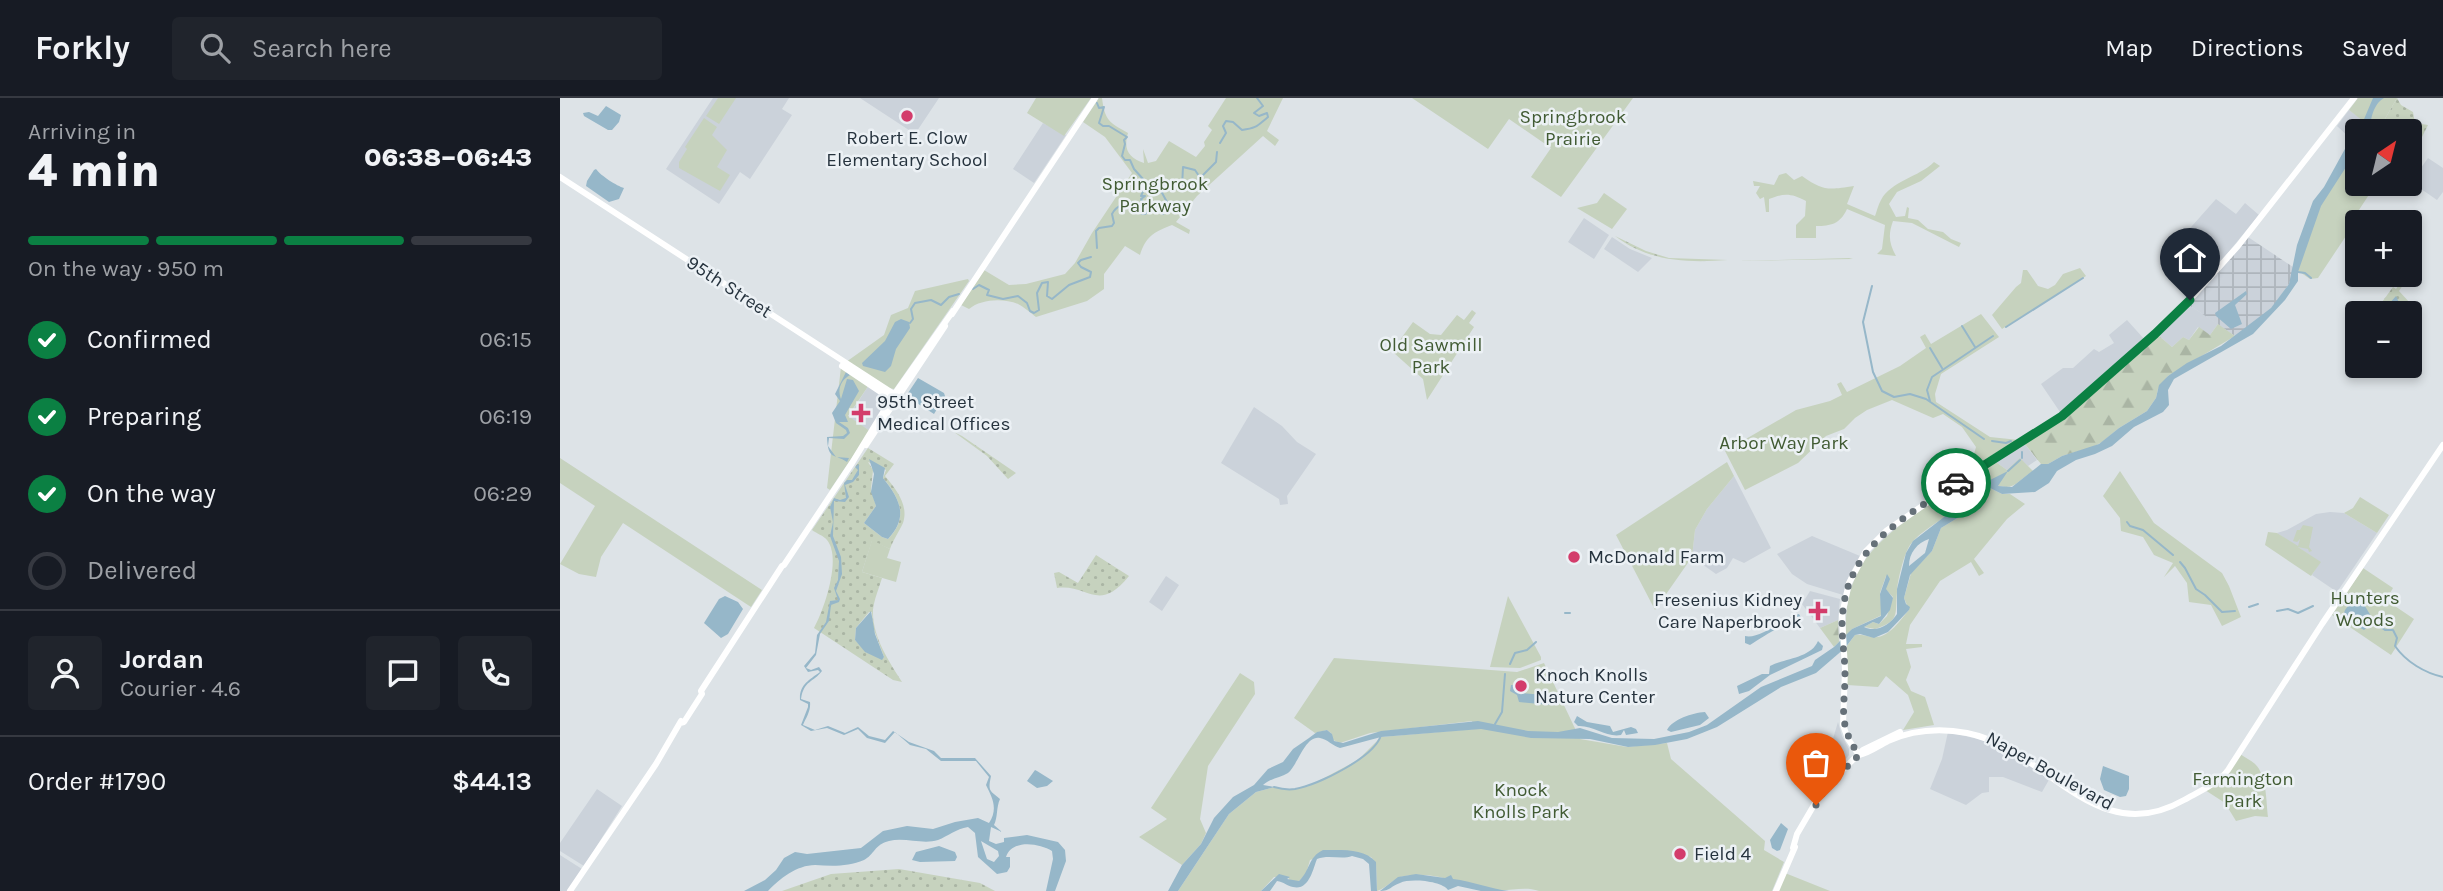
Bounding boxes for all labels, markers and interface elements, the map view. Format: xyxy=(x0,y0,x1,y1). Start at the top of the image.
search box xyxy=(172,17,662,80)
text: Forkly xyxy=(35,29,130,67)
icon: search xyxy=(196,29,234,67)
text: Search here xyxy=(252,33,392,64)
text: Map xyxy=(2105,34,2153,62)
text: Directions xyxy=(2191,34,2304,62)
text: Saved xyxy=(2342,34,2408,62)
park label: Springbrook Prairie xyxy=(1520,106,1627,150)
marker: Robert E. Clow Elementary School xyxy=(899,108,915,124)
text: Arriving in xyxy=(28,118,136,145)
north arrow xyxy=(2345,119,2422,196)
map controls xyxy=(2345,119,2422,378)
place label: Robert E. Clow Elementary School xyxy=(826,127,988,171)
text: 06:38–06:43 xyxy=(364,142,532,173)
text: 4 min xyxy=(28,144,160,198)
park label: Springbrook Parkway xyxy=(1102,173,1209,217)
button: + xyxy=(2345,210,2422,287)
pin xyxy=(2160,228,2220,300)
icon: home xyxy=(2171,239,2209,277)
street label: 95th Street xyxy=(682,251,776,323)
text: On the way · 950 m xyxy=(28,255,224,282)
button: − xyxy=(2345,301,2422,378)
icon: check xyxy=(28,321,66,359)
text: Confirmed xyxy=(87,324,212,355)
text: 06:15 xyxy=(479,326,532,353)
park label: Old Sawmill Park xyxy=(1379,334,1483,378)
place label: 95th Street Medical Offices xyxy=(877,391,1010,435)
icon: check xyxy=(28,398,66,436)
text: Preparing xyxy=(87,401,201,432)
text: 06:19 xyxy=(479,403,532,430)
marker: 95th Street Medical Offices xyxy=(851,403,871,423)
park label: Arbor Way Park xyxy=(1719,432,1849,454)
courier xyxy=(1921,448,1991,518)
icon: car xyxy=(1937,464,1975,502)
icon: check xyxy=(28,475,66,513)
text: On the way xyxy=(87,478,216,509)
text: 06:29 xyxy=(473,480,532,507)
place label: McDonald Farm xyxy=(1588,546,1724,568)
marker: McDonald Farm xyxy=(1566,549,1582,565)
text: Delivered xyxy=(87,555,197,586)
park label: Hunters Woods xyxy=(2330,587,2400,631)
place label: Fresenius Kidney Care Naperbrook xyxy=(1654,589,1802,633)
marker: Fresenius Kidney Care Naperbrook xyxy=(1808,601,1828,621)
button: person xyxy=(28,636,102,710)
button: chat xyxy=(366,636,440,710)
button: phone xyxy=(458,636,532,710)
text: Jordan xyxy=(120,644,204,675)
place label: Knoch Knolls Nature Center xyxy=(1535,664,1655,708)
text: Courier · 4.6 xyxy=(120,675,241,702)
marker: Knoch Knolls Nature Center xyxy=(1513,678,1529,694)
street label: Naper Boulevard xyxy=(1982,727,2118,815)
pin xyxy=(1786,733,1846,805)
icon: bag xyxy=(1797,744,1835,782)
text: Order #1790 xyxy=(28,766,166,797)
text: $44.13 xyxy=(452,766,532,797)
park label: Farmington Park xyxy=(2192,768,2294,812)
park label: Knock Knolls Park xyxy=(1472,779,1570,823)
place label: Field 4 xyxy=(1694,843,1751,865)
marker: Field 4 xyxy=(1672,846,1688,862)

